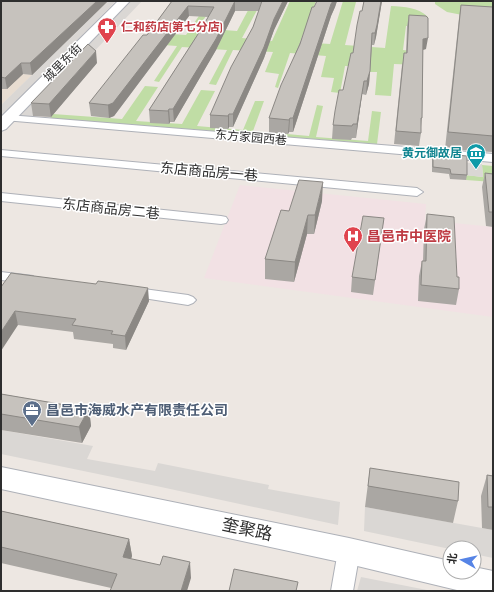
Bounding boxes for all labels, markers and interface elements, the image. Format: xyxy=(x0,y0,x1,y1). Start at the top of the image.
pharmacy icon: 仁和药店(第七分店) xyxy=(96,16,118,44)
place label: 仁和药店(第七分店) xyxy=(121,20,223,35)
street label: 城里东街 xyxy=(41,41,85,85)
street label: 东方家园西巷 xyxy=(214,127,288,149)
museum icon: 黄元御故居 xyxy=(465,142,487,170)
place label: 黄元御故居 xyxy=(402,146,462,161)
street label: 东店商品房一巷 xyxy=(159,159,259,185)
street label: 东店商品房二巷 xyxy=(61,195,161,223)
hospital icon: 昌邑市中医院 xyxy=(342,225,364,253)
place label: 昌邑市中医院 xyxy=(367,228,451,245)
office icon: 昌邑市海威水产有限责任公司 xyxy=(21,399,43,427)
place label: 昌邑市海威水产有限责任公司 xyxy=(46,402,228,419)
street label: 奎聚路 xyxy=(220,515,274,545)
north arrow xyxy=(442,540,482,580)
text: 北 xyxy=(445,552,460,565)

